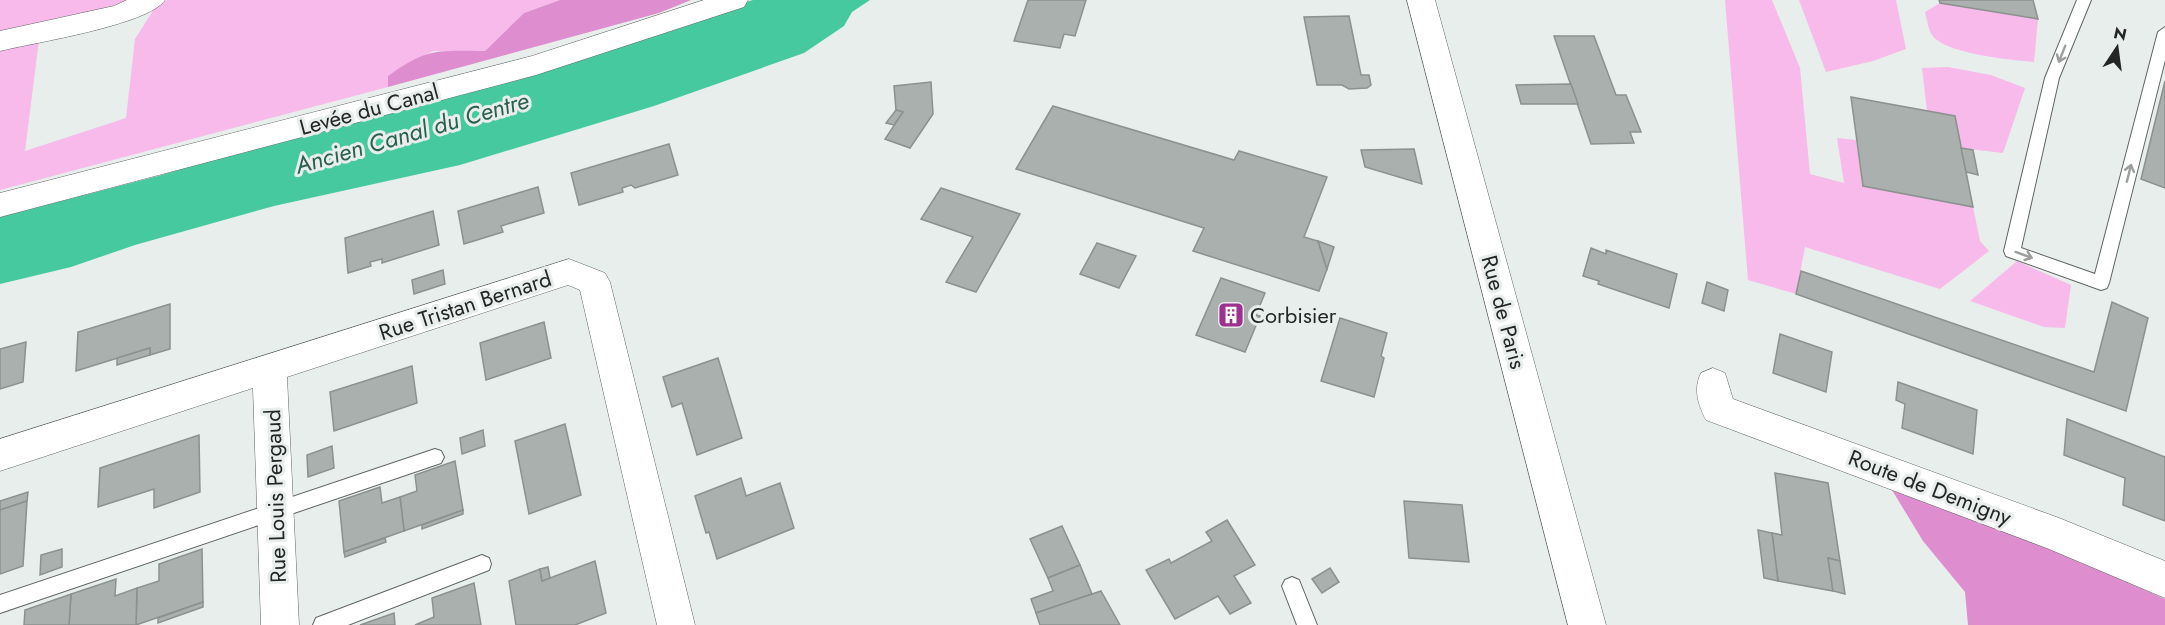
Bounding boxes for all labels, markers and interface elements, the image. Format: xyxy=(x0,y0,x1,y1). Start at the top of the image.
north arrow xyxy=(2087,18,2147,78)
text: N xyxy=(2111,21,2129,47)
one-way arrow xyxy=(2056,44,2067,63)
street label: Levée du Canal xyxy=(296,75,442,143)
water label: Ancien Canal du Centre xyxy=(290,82,533,183)
one-way arrow xyxy=(2123,164,2135,183)
one-way arrow xyxy=(2014,251,2033,262)
street label: Rue de Paris xyxy=(1473,252,1535,372)
street label: Rue Tristan Bernard xyxy=(375,262,555,348)
place label: Corbisier xyxy=(1250,299,1337,331)
building icon: Corbisier xyxy=(1216,300,1246,330)
street label: Rue Louis Pergaud xyxy=(256,409,294,583)
street label: Route de Demigny xyxy=(1844,441,2016,533)

